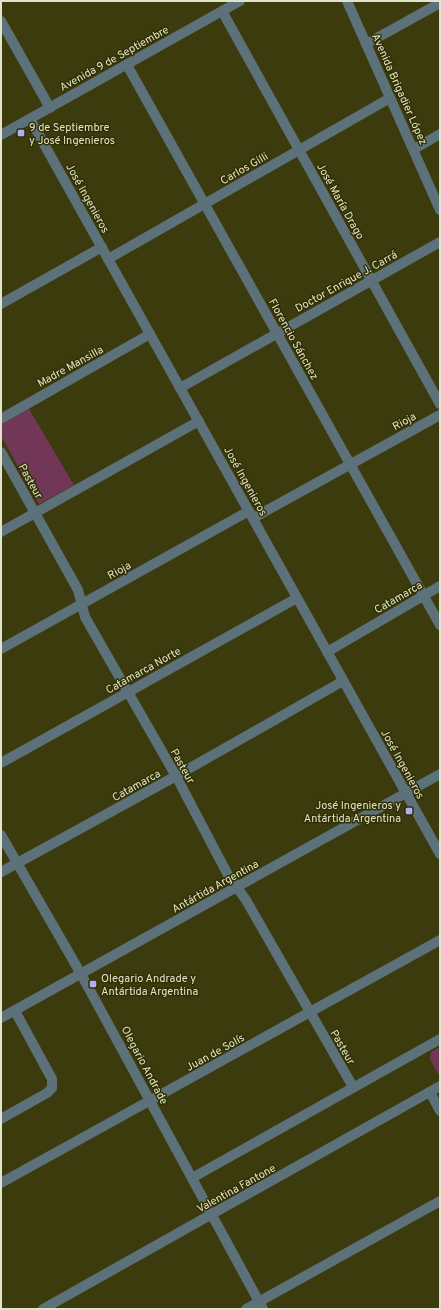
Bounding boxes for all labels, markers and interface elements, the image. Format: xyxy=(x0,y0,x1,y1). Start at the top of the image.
street label: Avenida 9 de Septiembre xyxy=(57,23,172,95)
street label: Avenida Brigadier López xyxy=(368,32,430,147)
place label: 9 de Septiembre y José Ingenieros xyxy=(29,121,115,148)
marker: 9 de Septiembre y José Ingenieros xyxy=(16,128,26,138)
street label: Carlos Gilli xyxy=(218,150,271,188)
street label: José Ingenieros xyxy=(62,161,112,236)
street label: José María Drago xyxy=(313,161,367,242)
street label: Doctor Enrique J. Carrá xyxy=(293,248,400,316)
street label: Florencio Sánchez xyxy=(265,297,321,382)
street label: Madre Mansilla xyxy=(35,343,106,391)
street label: Rioja xyxy=(390,410,419,434)
street label: José Ingenieros xyxy=(220,444,270,519)
street label: Pasteur xyxy=(15,461,46,502)
street label: Rioja xyxy=(105,559,134,583)
street label: Catamarca xyxy=(372,578,425,617)
street label: Catamarca Norte xyxy=(103,644,184,697)
street label: José Ingenieros xyxy=(377,727,427,802)
street label: Pasteur xyxy=(167,746,198,787)
street label: Catamarca xyxy=(110,767,163,805)
place label: José Ingenieros y Antártida Argentina xyxy=(304,799,401,826)
marker: José Ingenieros y Antártida Argentina xyxy=(404,806,414,816)
street label: Antártida Argentina xyxy=(170,857,262,917)
place label: Olegario Andrade y Antártida Argentina xyxy=(101,972,198,999)
marker: Olegario Andrade y Antártida Argentina xyxy=(88,979,98,989)
street label: Olegario Andrade xyxy=(118,1024,171,1107)
street label: Pasteur xyxy=(327,1028,358,1068)
street label: Juan de Solís xyxy=(184,1031,247,1075)
street label: Valentina Fantone xyxy=(195,1161,278,1216)

